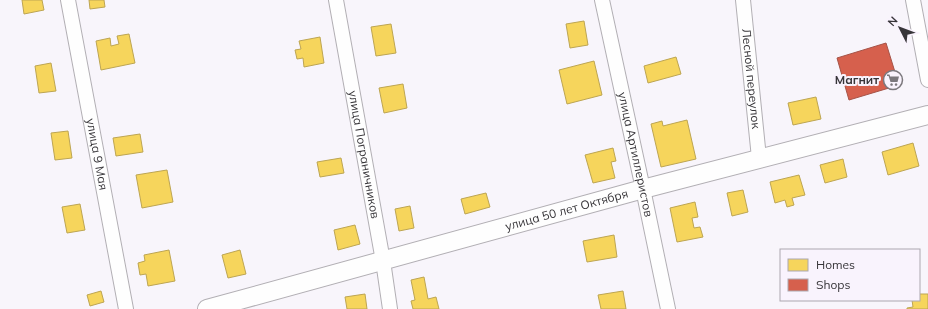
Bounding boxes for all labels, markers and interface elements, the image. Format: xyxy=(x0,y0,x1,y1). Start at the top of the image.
north arrow xyxy=(880,8,920,48)
text: N xyxy=(885,14,901,29)
street label: Лесной переулок xyxy=(739,28,764,130)
supermarket icon: Магнит xyxy=(882,69,904,91)
place label: Магнит xyxy=(835,72,879,87)
street label: улица Пограничников xyxy=(345,89,383,220)
street label: улица Артиллеристов xyxy=(615,90,657,218)
street label: улица 9 Мая xyxy=(83,117,112,191)
street label: улица 50 лет Октября xyxy=(503,185,630,234)
legend xyxy=(780,249,920,301)
text: Homes xyxy=(816,257,855,272)
text: Shops xyxy=(816,277,851,292)

